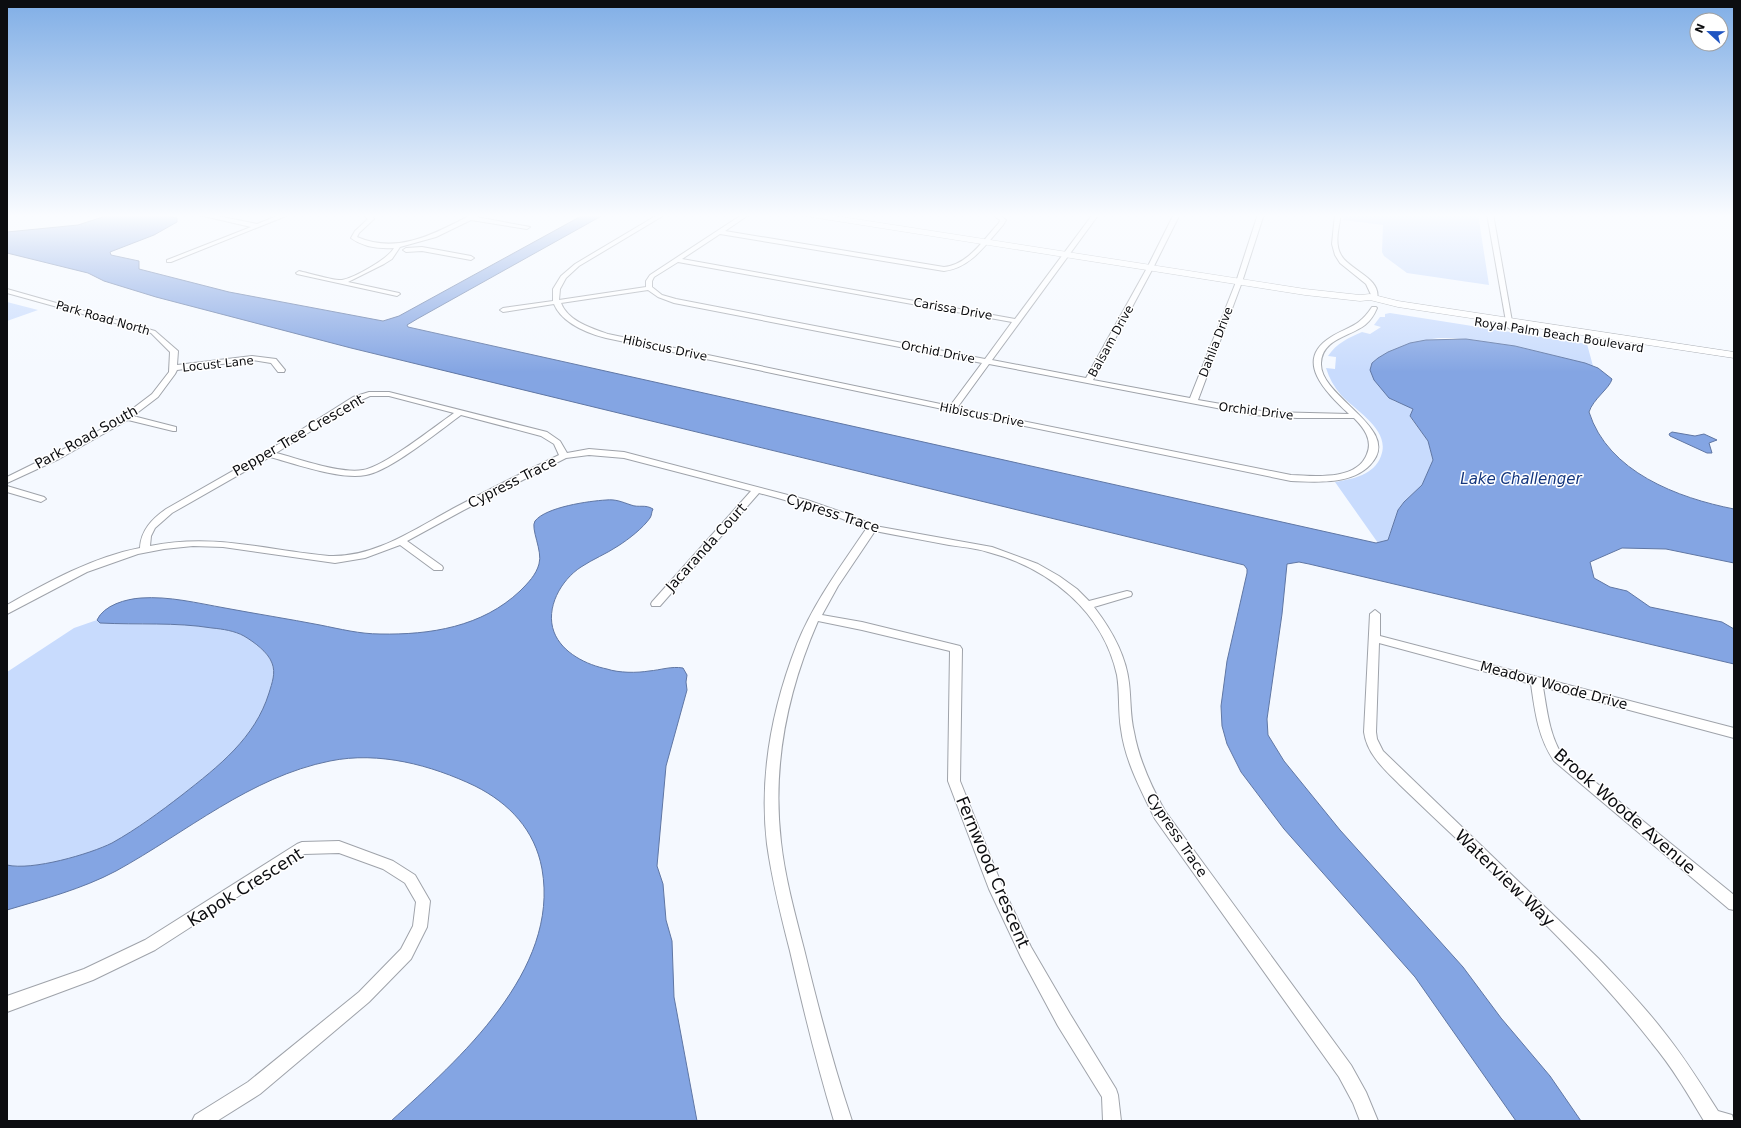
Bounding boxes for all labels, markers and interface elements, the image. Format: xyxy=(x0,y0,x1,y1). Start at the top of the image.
north arrow xyxy=(1689,12,1729,52)
text: N xyxy=(1692,22,1708,35)
street label: Carissa Drive xyxy=(913,295,993,323)
street label: Park Road North xyxy=(54,298,152,338)
street label: Balsam Drive xyxy=(1085,303,1137,379)
street label: Dahlia Drive xyxy=(1196,305,1236,379)
street label: Royal Palm Beach Boulevard xyxy=(1473,315,1645,355)
street label: Hibiscus Drive xyxy=(622,332,708,364)
street label: Orchid Drive xyxy=(900,338,976,366)
street label: Locust Lane xyxy=(182,353,254,375)
street label: Pepper Tree Crescent xyxy=(230,391,367,479)
street label: Orchid Drive xyxy=(1218,399,1294,423)
street label: Hibiscus Drive xyxy=(939,400,1025,430)
street label: Park Road South xyxy=(32,402,140,472)
street label: Cypress Trace xyxy=(465,453,559,511)
water label: Lake Challenger xyxy=(1460,470,1583,488)
street label: Cypress Trace xyxy=(784,490,882,536)
street label: Jacaranda Court xyxy=(662,499,750,595)
street label: Meadow Woode Drive xyxy=(1478,658,1630,712)
street label: Brook Woode Avenue xyxy=(1550,744,1700,878)
street label: Cypress Trace xyxy=(1143,790,1211,880)
street label: Fernwood Crescent xyxy=(952,793,1034,951)
street label: Waterview Way xyxy=(1451,825,1559,931)
street label: Kapok Crescent xyxy=(183,843,307,931)

